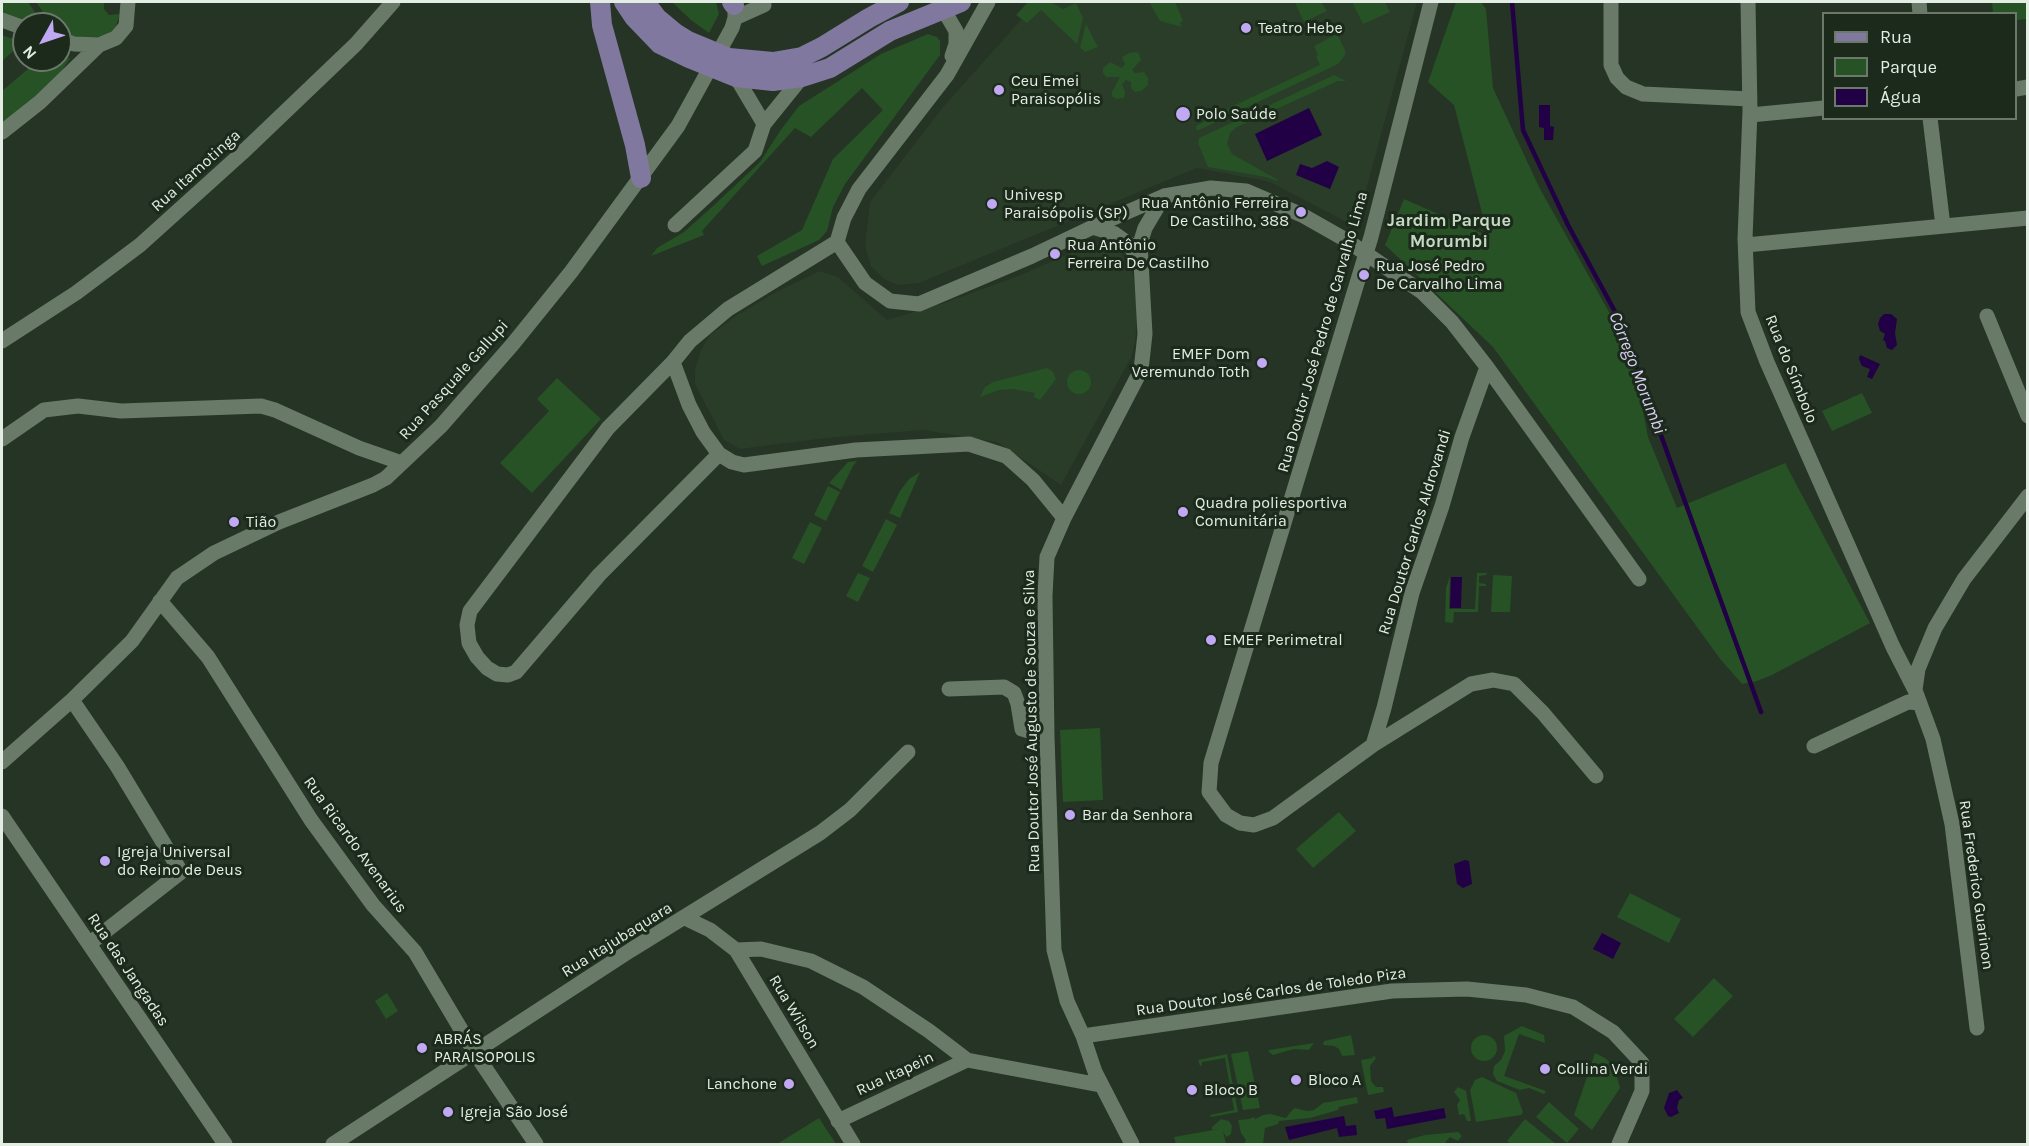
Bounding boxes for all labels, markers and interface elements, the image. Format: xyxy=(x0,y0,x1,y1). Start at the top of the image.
north arrow xyxy=(12,12,72,72)
legend xyxy=(1822,12,2017,120)
place label: Teatro Hebe xyxy=(1258,18,1343,38)
marker: Teatro Hebe xyxy=(1239,21,1253,35)
text: Rua xyxy=(1880,26,1912,48)
text: N xyxy=(18,42,40,63)
text: Parque xyxy=(1880,56,1937,78)
place label: Ceu Emei Paraisopólis xyxy=(1011,71,1101,109)
marker: Ceu Emei Paraisopólis xyxy=(992,83,1006,97)
text: Água xyxy=(1880,86,1921,108)
place label: Polo Saúde xyxy=(1196,104,1276,124)
marker: Polo Saúde xyxy=(1174,105,1192,123)
street label: Rua Itamotinga xyxy=(147,126,245,216)
place label: Univesp Paraisópolis (SP) xyxy=(1004,185,1128,223)
street label: Rua Doutor José Pedro de Carvalho Lima xyxy=(1274,189,1372,475)
place label: Rua Antônio Ferreira De Castilho, 388 xyxy=(1141,193,1289,231)
marker: Univesp Paraisópolis (SP) xyxy=(985,197,999,211)
marker: Rua Antônio Ferreira De Castilho, 388 xyxy=(1294,205,1308,219)
district label: Jardim Parque Morumbi xyxy=(1387,210,1511,252)
place label: Rua Antônio Ferreira De Castilho xyxy=(1067,235,1209,273)
marker: Rua Antônio Ferreira De Castilho xyxy=(1048,247,1062,261)
place label: Rua José Pedro De Carvalho Lima xyxy=(1376,256,1503,294)
marker: Rua José Pedro De Carvalho Lima xyxy=(1357,268,1371,282)
water label: Córrego Morumbi xyxy=(1604,309,1670,437)
street label: Rua do Símbolo xyxy=(1761,312,1821,426)
street label: Rua Pasquale Gallupi xyxy=(395,316,513,444)
place label: EMEF Dom Veremundo Toth xyxy=(1132,344,1250,382)
marker: EMEF Dom Veremundo Toth xyxy=(1255,356,1269,370)
street label: Rua Doutor Carlos Aldrovandi xyxy=(1375,427,1455,637)
place label: Quadra poliesportiva Comunitária xyxy=(1195,493,1347,531)
marker: Quadra poliesportiva Comunitária xyxy=(1176,505,1190,519)
place label: Tião xyxy=(246,512,276,532)
marker: Tião xyxy=(227,515,241,529)
street label: Rua Doutor José Augusto de Souza e Silva xyxy=(1020,569,1044,873)
place label: EMEF Perimetral xyxy=(1223,630,1343,650)
marker: EMEF Perimetral xyxy=(1204,633,1218,647)
street label: Rua Ricardo Avenarius xyxy=(299,773,411,917)
street label: Rua Frederico Guarinon xyxy=(1955,799,1997,971)
place label: Bar da Senhora xyxy=(1082,805,1193,825)
marker: Bar da Senhora xyxy=(1063,808,1077,822)
place label: Igreja Universal do Reino de Deus xyxy=(117,842,242,880)
marker: Igreja Universal do Reino de Deus xyxy=(98,854,112,868)
street label: Rua Itajubaquara xyxy=(558,898,676,982)
street label: Rua das Jangadas xyxy=(83,910,173,1030)
street label: Rua Doutor José Carlos de Toledo Piza xyxy=(1135,964,1407,1020)
street label: Rua Wilson xyxy=(765,972,823,1052)
place label: ABRÁS PARAISOPOLIS xyxy=(434,1029,536,1067)
marker: ABRÁS PARAISOPOLIS xyxy=(415,1041,429,1055)
street label: Rua Itapein xyxy=(853,1048,937,1100)
place label: Collina Verdi xyxy=(1557,1059,1648,1079)
marker: Collina Verdi xyxy=(1538,1062,1552,1076)
place label: Bloco A xyxy=(1308,1070,1361,1090)
marker: Bloco A xyxy=(1289,1073,1303,1087)
place label: Lanchone xyxy=(707,1074,777,1094)
marker: Lanchone xyxy=(782,1077,796,1091)
place label: Bloco B xyxy=(1204,1080,1258,1100)
marker: Bloco B xyxy=(1185,1083,1199,1097)
place label: Igreja São José xyxy=(460,1102,568,1122)
marker: Igreja São José xyxy=(441,1105,455,1119)

